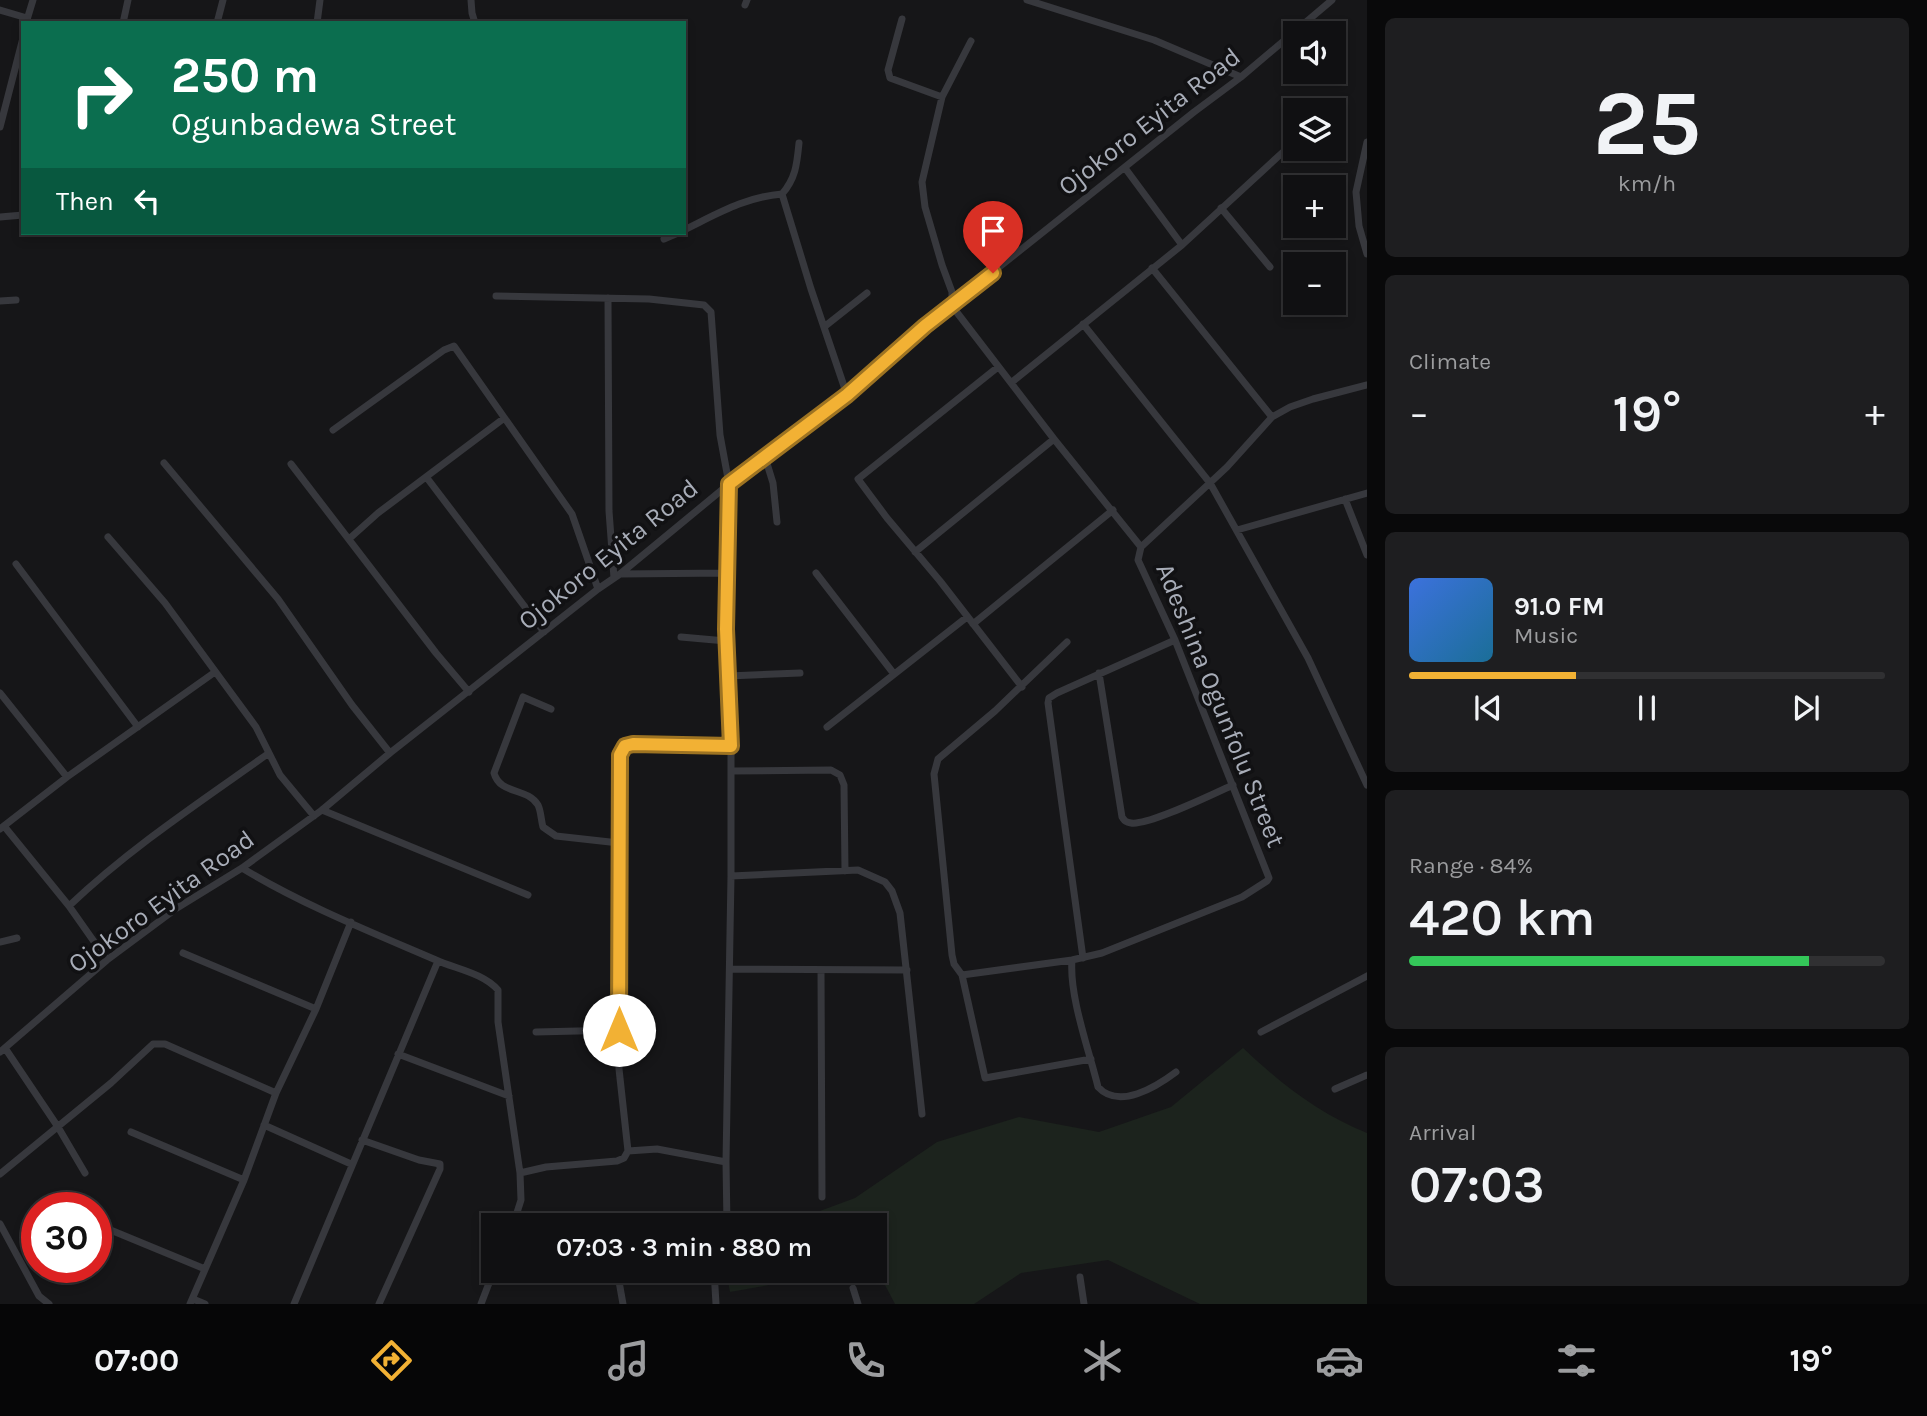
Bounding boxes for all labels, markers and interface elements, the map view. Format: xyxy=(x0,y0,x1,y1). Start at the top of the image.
map controls xyxy=(1283,21,1346,315)
button: sound xyxy=(1283,21,1346,84)
street label: Ojokoro Eyita Road xyxy=(1052,41,1246,202)
text: 250 m xyxy=(171,47,319,104)
icon: right xyxy=(56,49,147,140)
text: 25 xyxy=(1593,71,1701,177)
button: layers xyxy=(1283,98,1346,161)
text: Ogunbadewa Street xyxy=(171,106,457,143)
text: km/h xyxy=(1618,170,1676,197)
button: + xyxy=(1283,175,1346,238)
icon: left xyxy=(128,182,166,220)
text: Then xyxy=(56,186,114,217)
pin xyxy=(963,201,1023,273)
icon: arrive xyxy=(974,212,1012,250)
button: − xyxy=(1283,252,1346,315)
text: Climate xyxy=(1409,348,1491,375)
text: 19° xyxy=(1613,383,1681,444)
text: − xyxy=(1409,391,1429,436)
text: + xyxy=(1865,391,1885,436)
street label: Ojokoro Eyita Road xyxy=(512,472,704,636)
street label: Adeshina Ogunfolu Street xyxy=(1149,559,1292,852)
text: 91.0 FM xyxy=(1514,591,1605,622)
text: Music xyxy=(1514,622,1578,649)
icon: previous xyxy=(1469,689,1507,727)
icon: pause xyxy=(1628,689,1666,727)
icon: next xyxy=(1787,689,1825,727)
street label: Ojokoro Eyita Road xyxy=(62,824,260,979)
text: Range · 84% xyxy=(1409,852,1533,879)
text: 420 km xyxy=(1409,887,1595,948)
position arrow xyxy=(582,993,656,1067)
text: Arrival xyxy=(1409,1119,1476,1146)
text: 07:03 xyxy=(1409,1154,1545,1215)
speed limit sign: 30 xyxy=(21,1192,112,1283)
text: 07:03 · 3 min · 880 m xyxy=(556,1232,812,1263)
icon: directions xyxy=(367,1336,416,1385)
icon: music xyxy=(604,1336,653,1385)
icon: phone xyxy=(841,1336,890,1385)
icon: climate xyxy=(1078,1336,1127,1385)
icon: car xyxy=(1315,1336,1364,1385)
icon: filters xyxy=(1552,1336,1601,1385)
text: 07:00 xyxy=(94,1342,179,1379)
text: 19° xyxy=(1790,1342,1833,1379)

